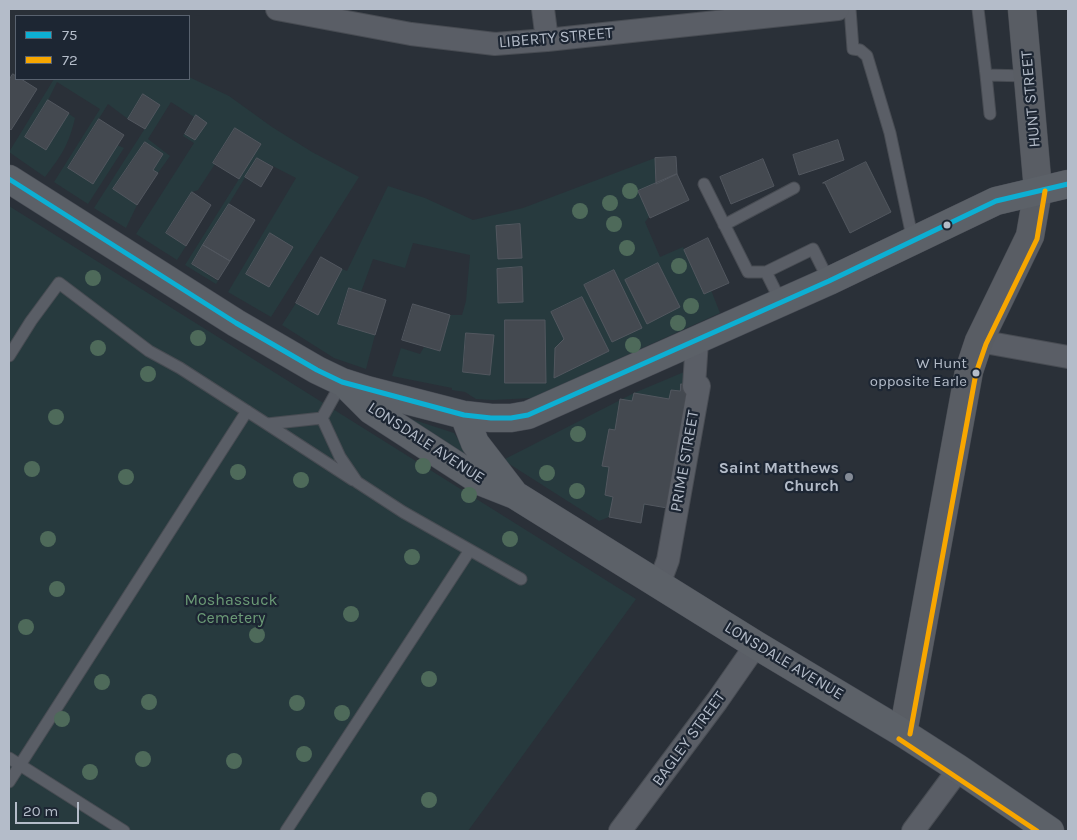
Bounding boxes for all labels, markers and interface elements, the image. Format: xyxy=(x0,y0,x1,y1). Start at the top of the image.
legend xyxy=(15,15,190,80)
street label: LIBERTY STREET xyxy=(498,23,614,53)
text: 75 xyxy=(62,26,78,44)
street label: HUNT STREET xyxy=(1017,50,1045,148)
text: 72 xyxy=(62,51,78,69)
unlabelled marker xyxy=(942,220,952,230)
place label: W Hunt opposite Earle xyxy=(870,355,967,390)
marker: W Hunt opposite Earle xyxy=(971,368,981,378)
street label: LONSDALE AVENUE xyxy=(364,398,488,488)
street label: PRIME STREET xyxy=(667,409,703,513)
place label: Saint Matthews Church xyxy=(719,458,839,496)
marker: Saint Matthews Church xyxy=(843,471,855,483)
park label: Moshassuck Cemetery xyxy=(185,590,277,628)
street label: LONSDALE AVENUE xyxy=(721,618,847,704)
street label: BAGLEY STREET xyxy=(648,688,730,790)
scale bar xyxy=(18,792,81,824)
text: 20 m xyxy=(23,802,58,820)

